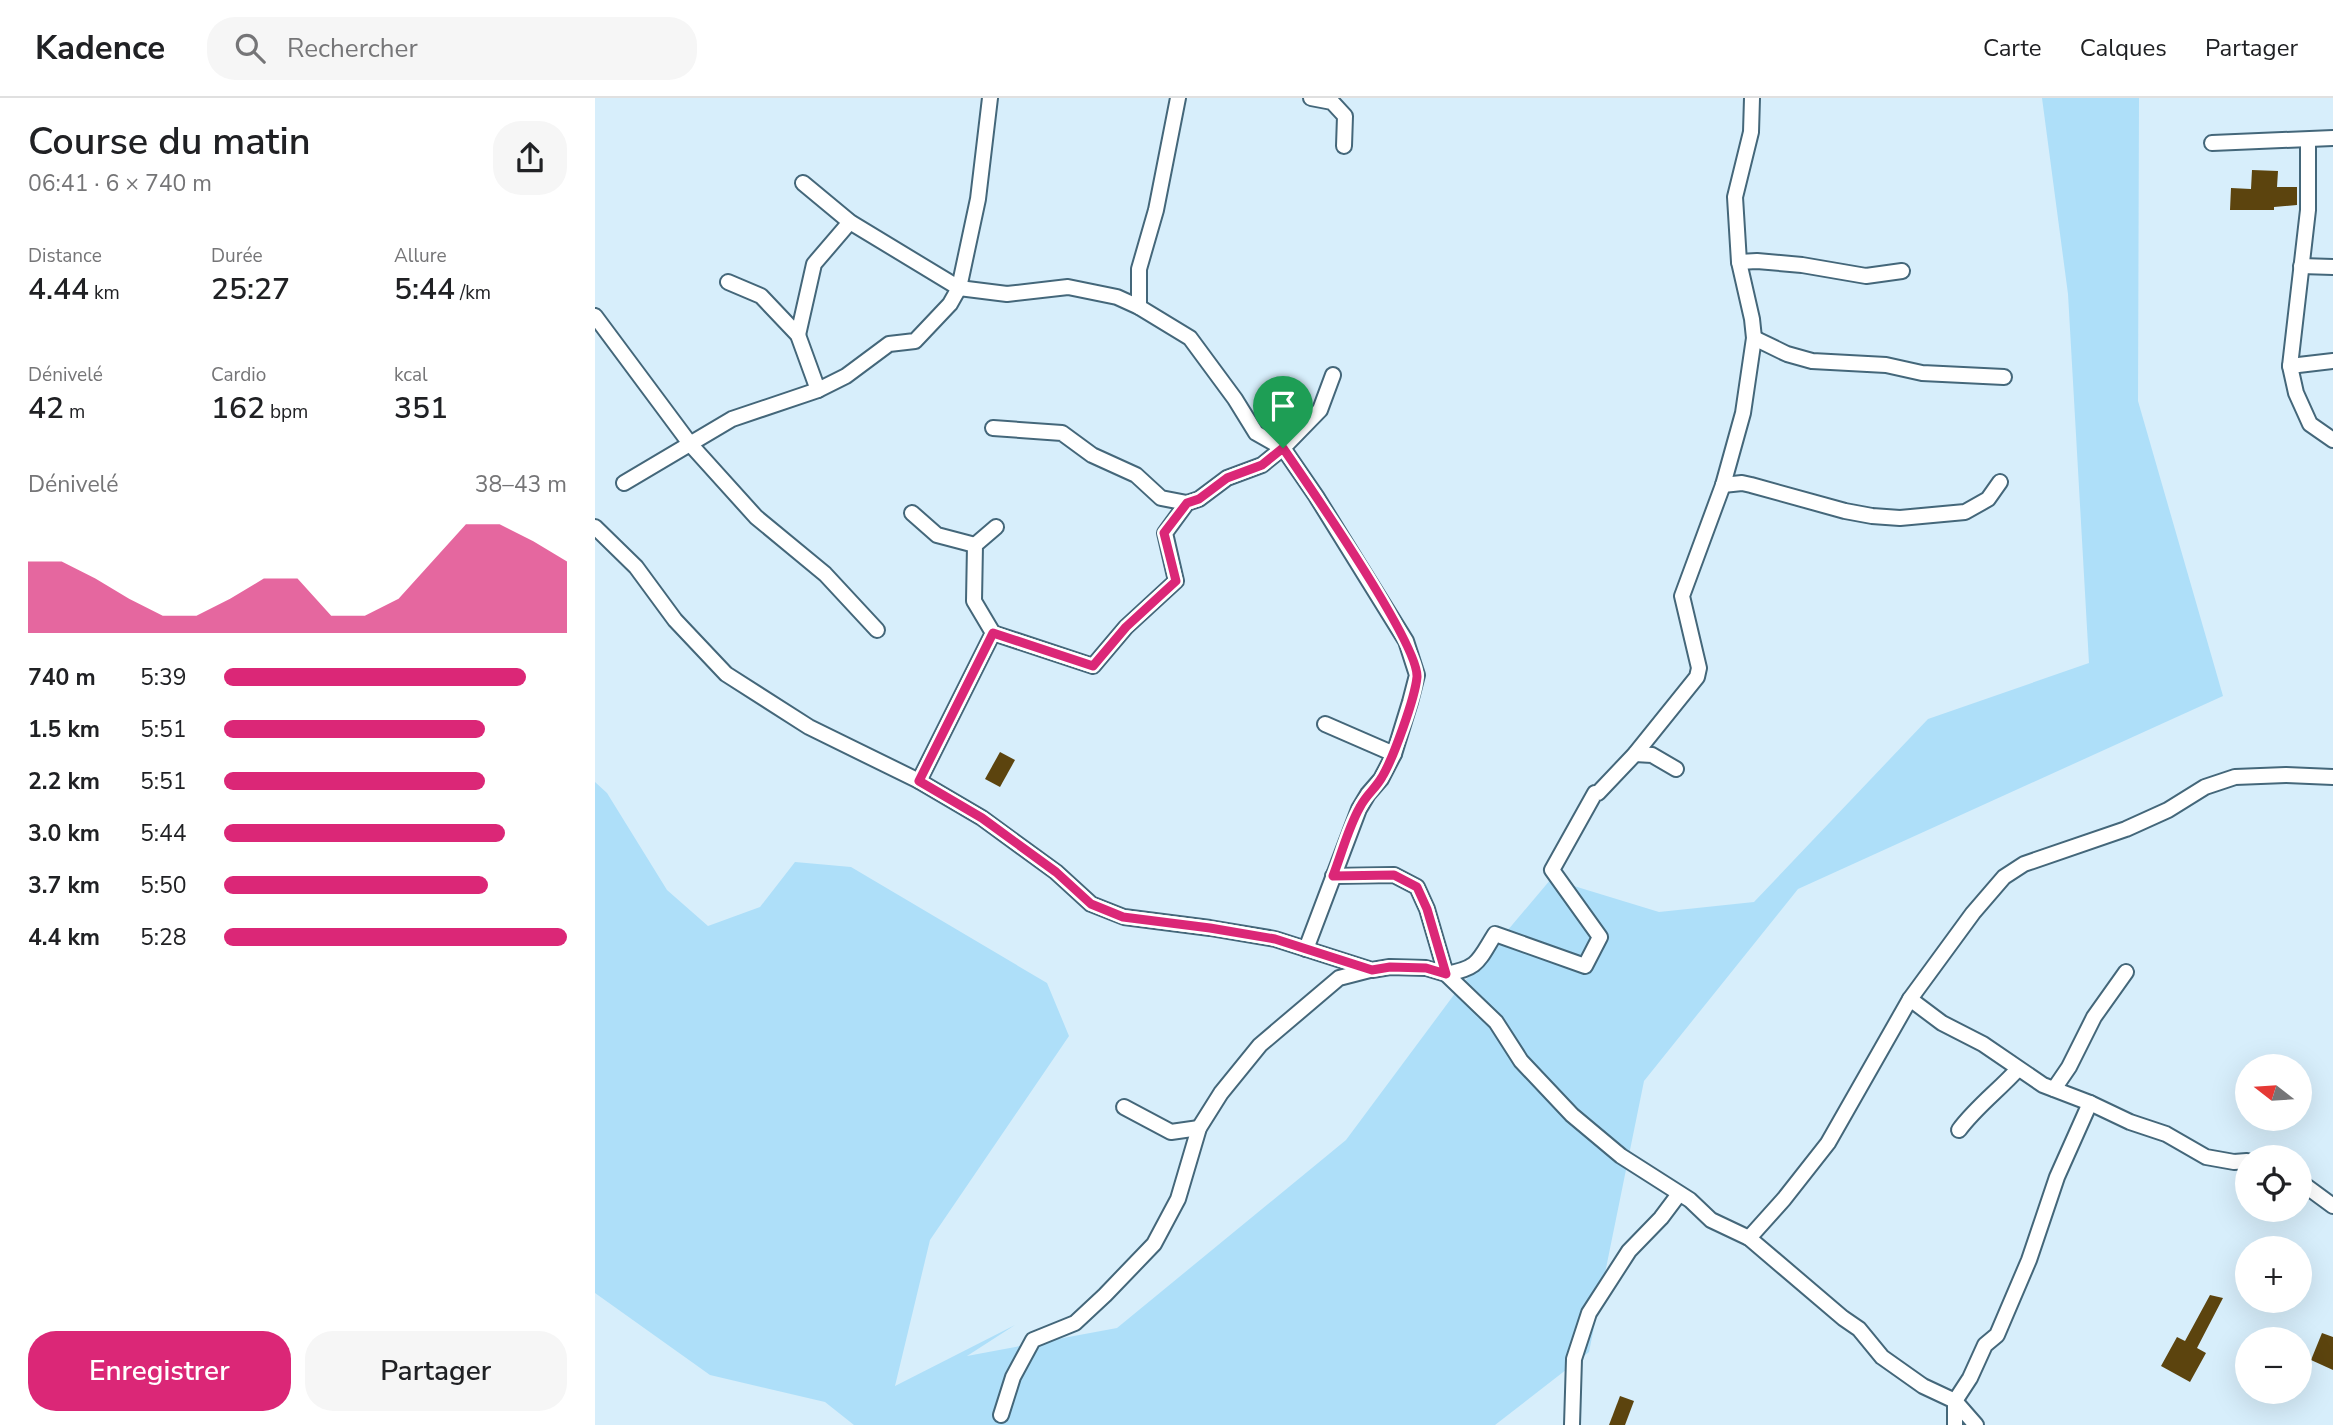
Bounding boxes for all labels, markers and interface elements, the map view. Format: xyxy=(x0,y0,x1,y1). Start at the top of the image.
search box xyxy=(207,17,697,80)
text: Kadence xyxy=(35,26,165,71)
icon: search xyxy=(231,29,269,67)
text: Rechercher xyxy=(287,31,418,66)
text: Carte xyxy=(1983,32,2042,64)
text: Calques xyxy=(2080,32,2167,64)
text: Partager xyxy=(2205,32,2298,64)
text: Course du matin xyxy=(28,116,311,167)
button: share xyxy=(493,121,567,195)
text: 06:41 · 6 × 740 m xyxy=(28,168,212,199)
text: Distance xyxy=(28,243,102,269)
text: Durée xyxy=(211,243,263,269)
text: Allure xyxy=(394,243,447,269)
text: 4.44 xyxy=(28,269,89,310)
text: 25:27 xyxy=(211,269,290,310)
text: 5:44 xyxy=(394,269,455,310)
text: km xyxy=(89,280,120,306)
text: /km xyxy=(455,280,491,306)
text: Dénivelé xyxy=(28,362,103,388)
text: Cardio xyxy=(211,362,266,388)
text: kcal xyxy=(394,362,428,388)
pin xyxy=(1253,376,1313,448)
icon: arrive xyxy=(1264,387,1302,425)
text: 42 xyxy=(28,388,64,429)
text: 162 xyxy=(211,388,265,429)
text: 351 xyxy=(394,388,448,429)
text: m xyxy=(64,399,85,425)
text: bpm xyxy=(265,399,308,425)
text: Dénivelé xyxy=(28,469,119,500)
text: 38–43 m xyxy=(475,469,567,500)
text: 740 m xyxy=(28,662,96,693)
text: 5:39 xyxy=(140,662,187,693)
text: 1.5 km xyxy=(28,714,100,745)
text: 5:51 xyxy=(140,714,187,745)
text: 2.2 km xyxy=(28,766,100,797)
text: 5:51 xyxy=(140,766,187,797)
text: 3.0 km xyxy=(28,818,100,849)
text: 5:44 xyxy=(140,818,187,849)
text: 3.7 km xyxy=(28,870,100,901)
text: 5:50 xyxy=(140,870,187,901)
text: 4.4 km xyxy=(28,922,100,953)
text: 5:28 xyxy=(140,922,187,953)
north arrow xyxy=(2235,1054,2312,1130)
map controls xyxy=(2235,1054,2312,1404)
button: locate xyxy=(2235,1145,2312,1222)
button: + xyxy=(2235,1236,2312,1313)
button: − xyxy=(2235,1327,2312,1404)
button: Enregistrer xyxy=(28,1331,291,1411)
button: Partager xyxy=(305,1331,567,1411)

